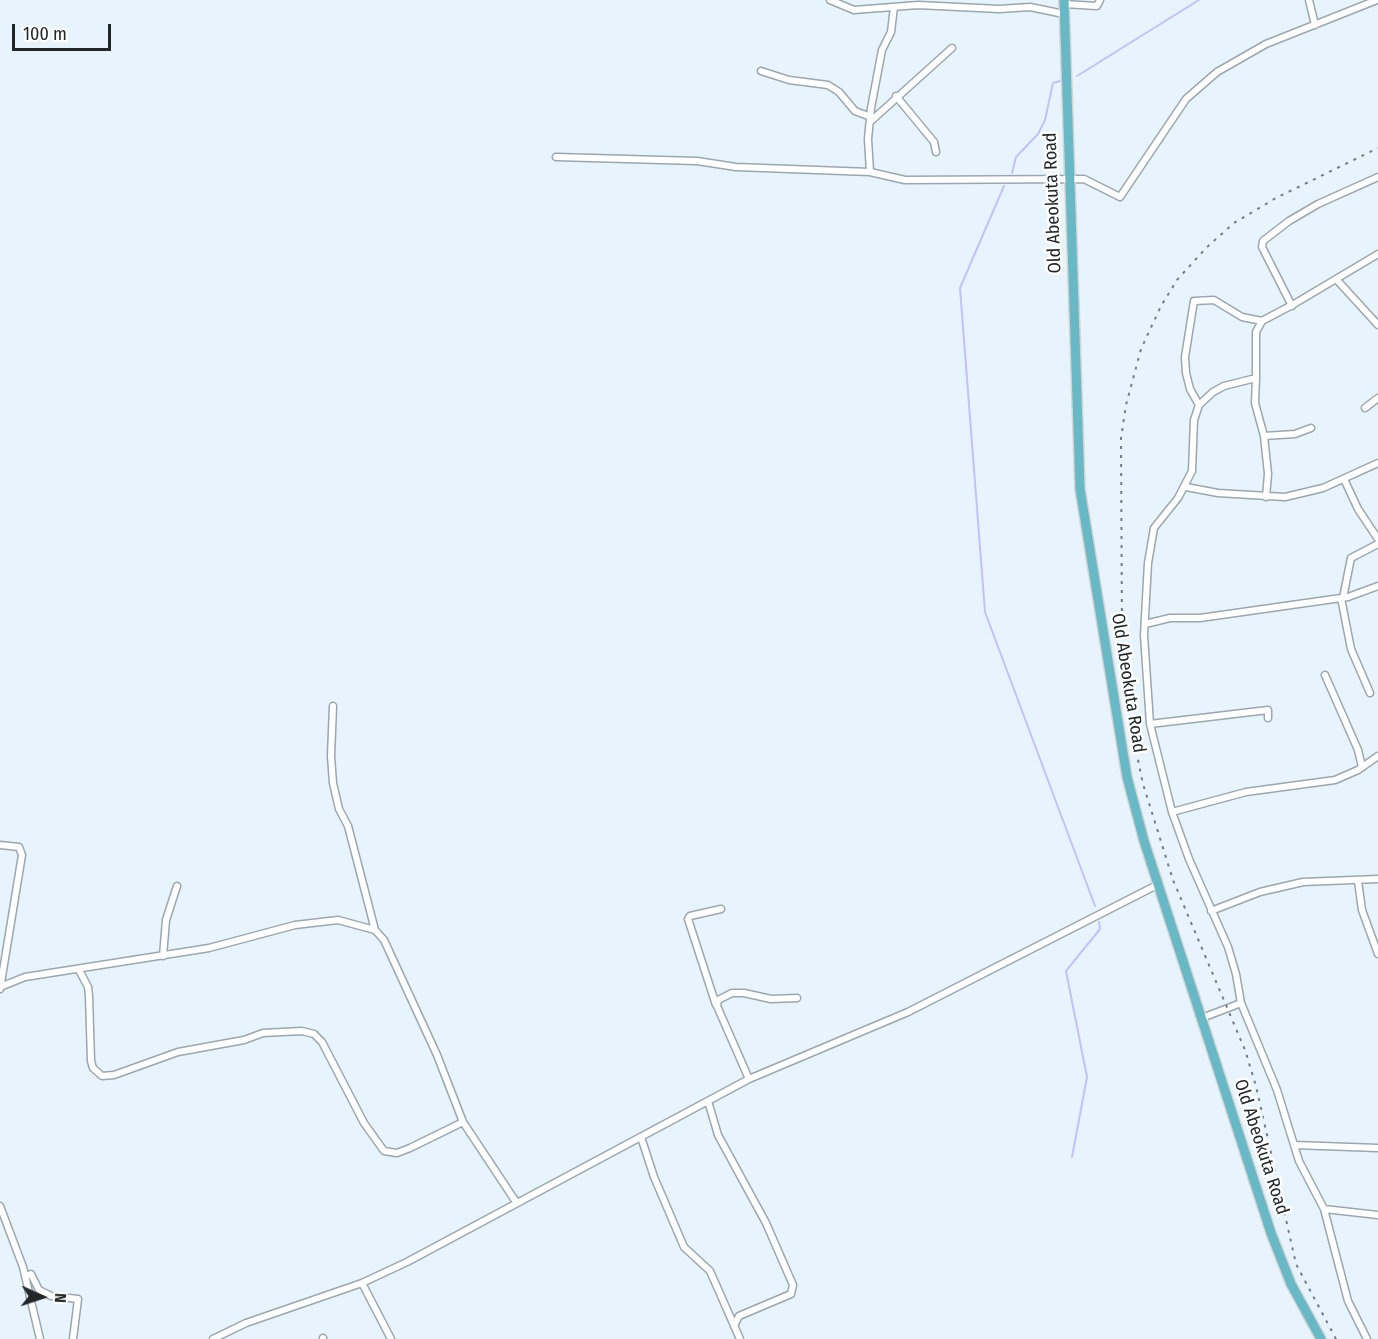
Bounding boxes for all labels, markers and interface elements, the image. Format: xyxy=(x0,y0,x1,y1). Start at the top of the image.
scale bar xyxy=(15,12,114,50)
text: 100 m xyxy=(23,23,67,45)
street label: Old Abeokuta Road xyxy=(1040,132,1066,274)
street label: Old Abeokuta Road xyxy=(1106,612,1150,754)
street label: Old Abeokuta Road xyxy=(1229,1077,1293,1217)
north arrow xyxy=(12,1267,72,1327)
text: N xyxy=(51,1293,70,1303)

